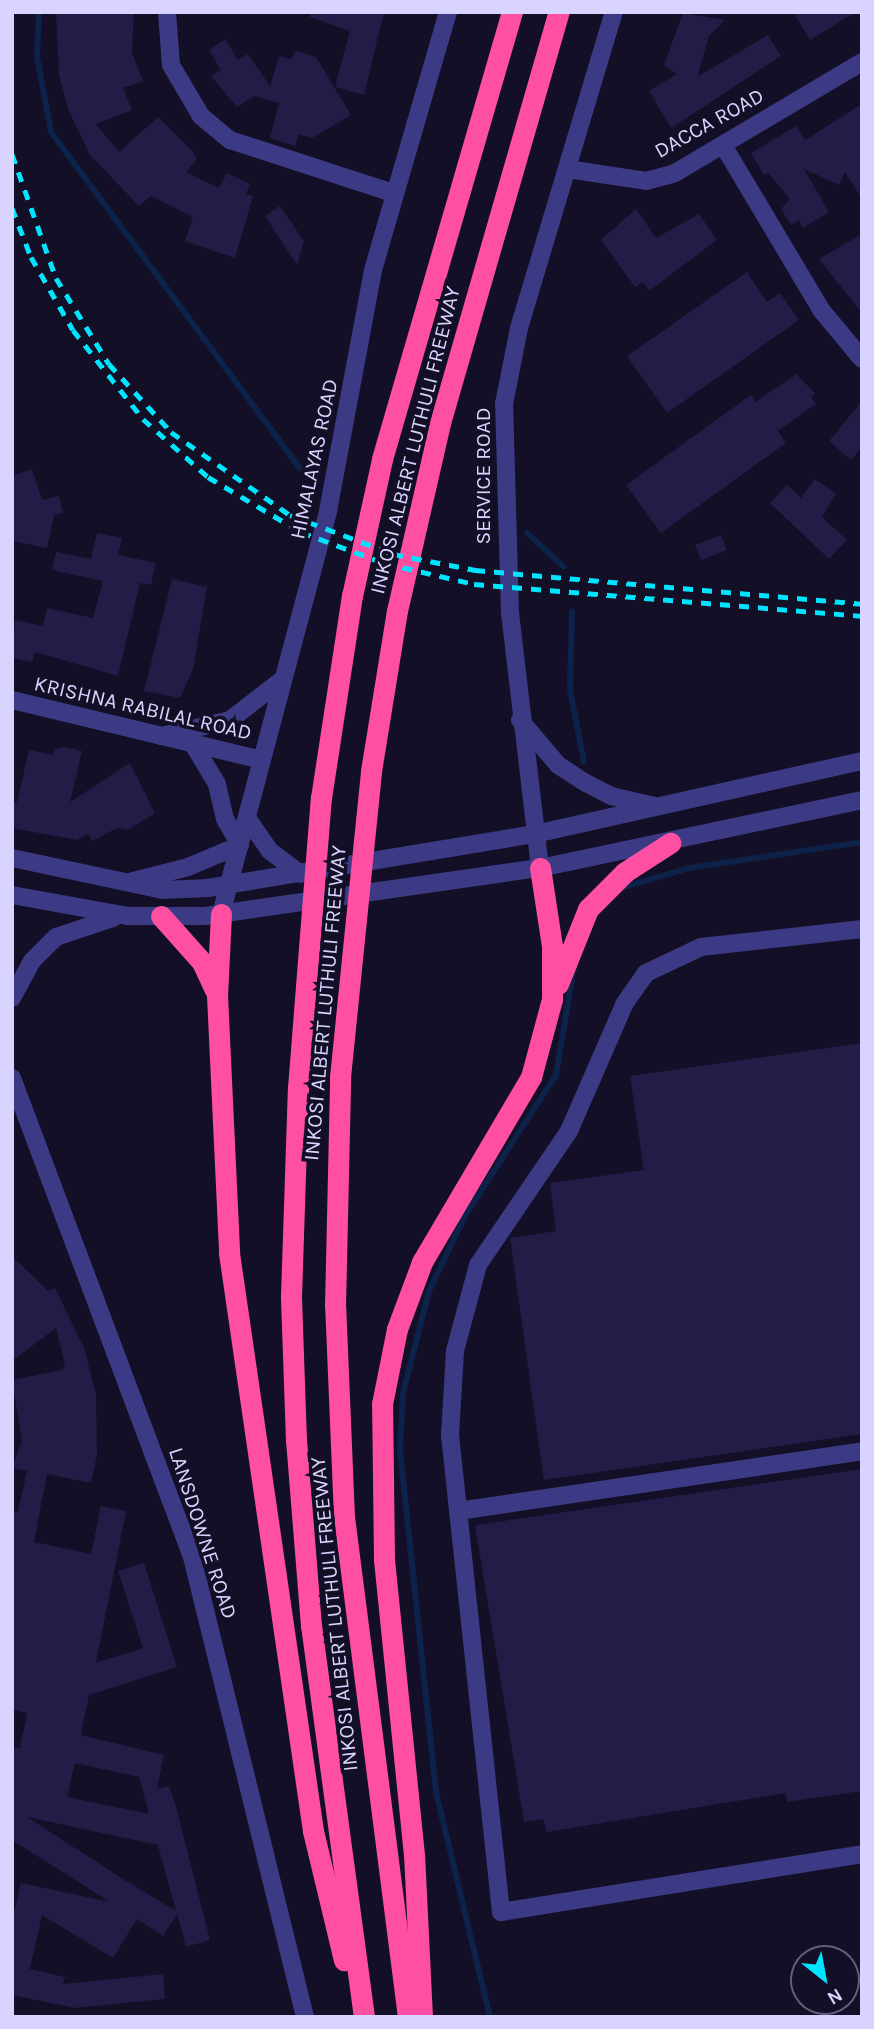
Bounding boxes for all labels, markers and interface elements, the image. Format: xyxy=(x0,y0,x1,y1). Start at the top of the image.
street label: DACCA ROAD xyxy=(650,83,768,163)
street label: INKOSI ALBERT LUTHULI FREEWAY xyxy=(365,283,465,597)
street label: HIMALAYAS ROAD xyxy=(285,377,343,541)
street label: SERVICE ROAD xyxy=(470,407,496,545)
street label: KRISHNA RABILAL ROAD xyxy=(32,671,254,745)
street label: INKOSI ALBERT LUTHULI FREEWAY xyxy=(299,844,351,1162)
street label: LANSDOWNE ROAD xyxy=(163,1444,243,1622)
street label: INKOSI ALBERT LUTHULI FREEWAY xyxy=(305,1455,363,1773)
north arrow xyxy=(790,1945,860,2015)
text: N xyxy=(823,1983,846,2009)

